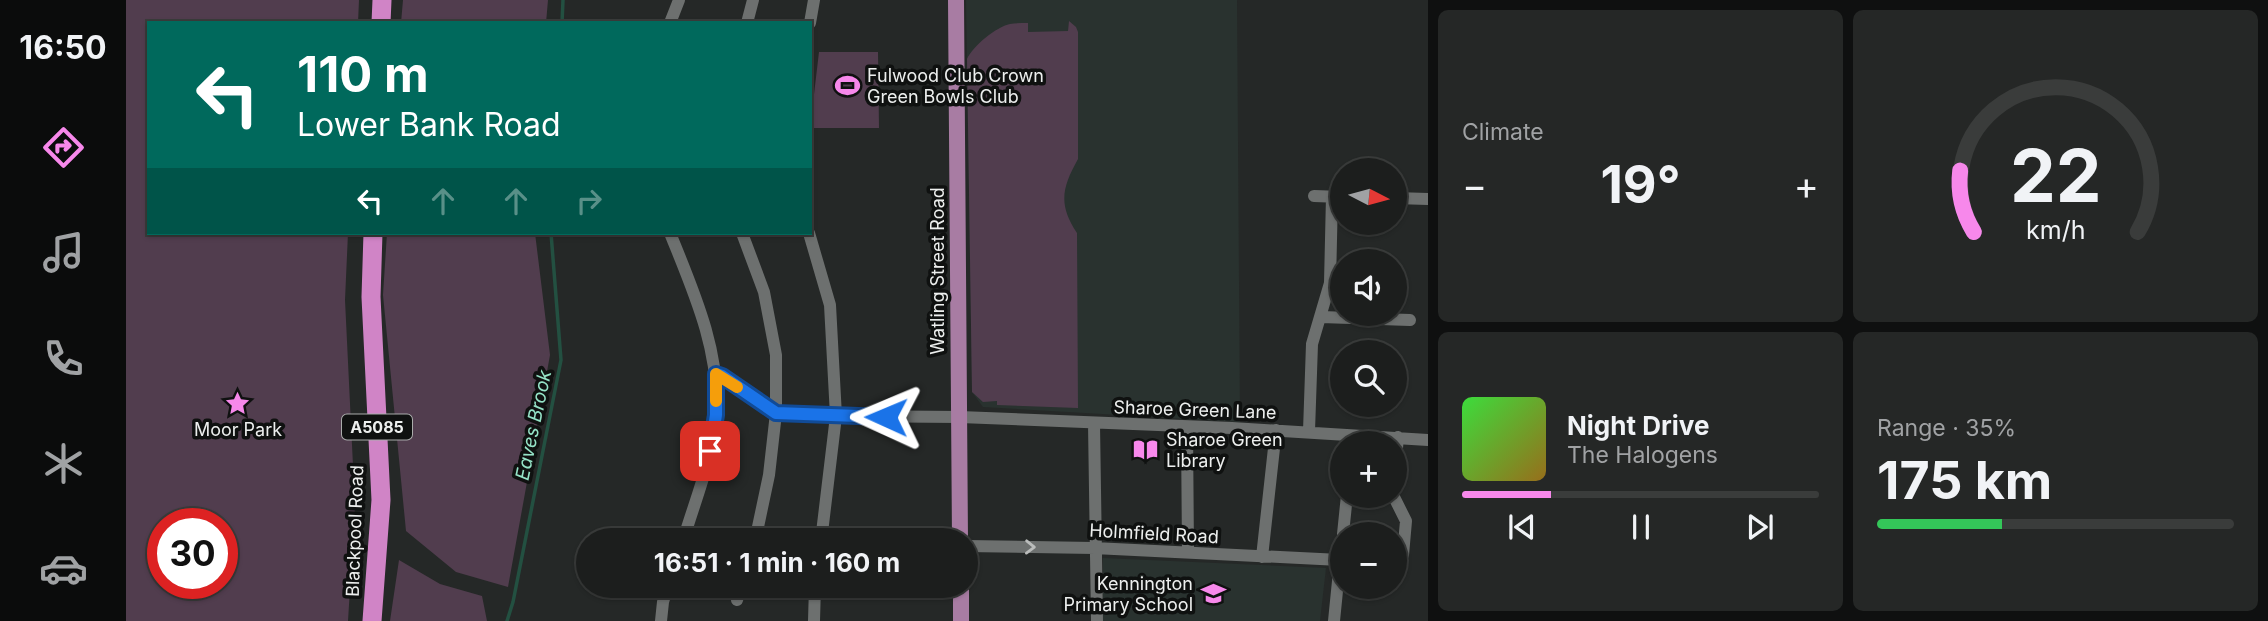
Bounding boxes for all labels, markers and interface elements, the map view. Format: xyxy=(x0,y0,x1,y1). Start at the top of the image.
text: 16:50 xyxy=(19,28,107,67)
text: 110 m xyxy=(297,45,429,104)
icon: left xyxy=(182,49,273,140)
place label: Fulwood Club Crown Green Bowls Club xyxy=(867,65,1044,107)
sports icon: Fulwood Club Crown Green Bowls Club xyxy=(833,72,861,100)
text: Lower Bank Road xyxy=(297,105,561,144)
text: Climate xyxy=(1462,118,1544,146)
icon: directions xyxy=(39,123,88,172)
text: 22 xyxy=(2010,131,2101,220)
text: 19° xyxy=(1600,153,1681,216)
north arrow xyxy=(1330,158,1407,234)
map controls xyxy=(1330,158,1407,599)
text: − xyxy=(1462,162,1487,208)
text: + xyxy=(1794,162,1819,208)
icon: left xyxy=(351,182,389,220)
icon: ahead xyxy=(424,182,462,220)
icon: ahead xyxy=(497,182,535,220)
icon: right xyxy=(570,182,608,220)
street label: Watling Street Road xyxy=(927,187,948,355)
text: km/h xyxy=(2026,215,2085,245)
icon: music xyxy=(39,228,88,277)
button: sound xyxy=(1330,249,1407,326)
icon: phone xyxy=(39,334,88,383)
button: search xyxy=(1330,340,1407,417)
water label: Eaves Brook xyxy=(511,367,556,482)
position arrow xyxy=(849,380,923,454)
place icon: Moor Park xyxy=(224,389,252,417)
street label: Sharoe Green Lane xyxy=(1113,396,1277,423)
text: Night Drive xyxy=(1567,410,1709,441)
road number: A5085 xyxy=(342,414,412,440)
text: Range · 35% xyxy=(1877,414,2016,442)
place label: Moor Park xyxy=(194,419,282,440)
pin xyxy=(680,421,740,481)
place label: Sharoe Green Library xyxy=(1166,429,1283,471)
button: + xyxy=(1330,431,1407,508)
icon: arrive xyxy=(691,432,729,470)
library icon: Sharoe Green Library xyxy=(1132,436,1160,464)
icon: climate xyxy=(39,439,88,488)
text: The Halogens xyxy=(1567,441,1718,469)
text: 175 km xyxy=(1877,449,2052,512)
street label: Blackpool Road xyxy=(342,465,367,597)
speed limit sign: 30 xyxy=(147,508,238,599)
icon: previous xyxy=(1503,508,1541,546)
icon: pause xyxy=(1622,508,1660,546)
icon: next xyxy=(1741,508,1779,546)
street label: Holmfield Road xyxy=(1089,520,1219,547)
button: − xyxy=(1330,522,1407,599)
one-way arrow xyxy=(1025,539,1036,555)
icon: car xyxy=(39,544,88,593)
text: 16:51 · 1 min · 160 m xyxy=(654,547,900,578)
place label: Kennington Primary School xyxy=(1064,573,1193,615)
school or university icon: Kennington Primary School xyxy=(1199,580,1227,608)

